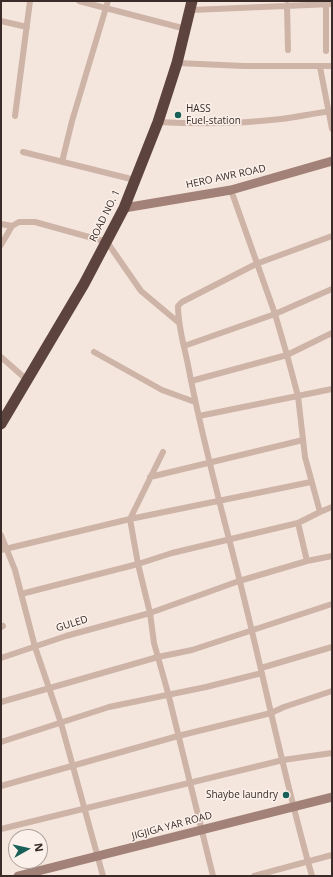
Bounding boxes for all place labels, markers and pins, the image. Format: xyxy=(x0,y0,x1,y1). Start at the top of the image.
place label: HASS Fuel-station xyxy=(186,103,241,126)
marker: HASS Fuel-station xyxy=(173,110,183,120)
place label: Shaybe laundry xyxy=(206,789,278,801)
marker: Shaybe laundry xyxy=(281,790,291,800)

